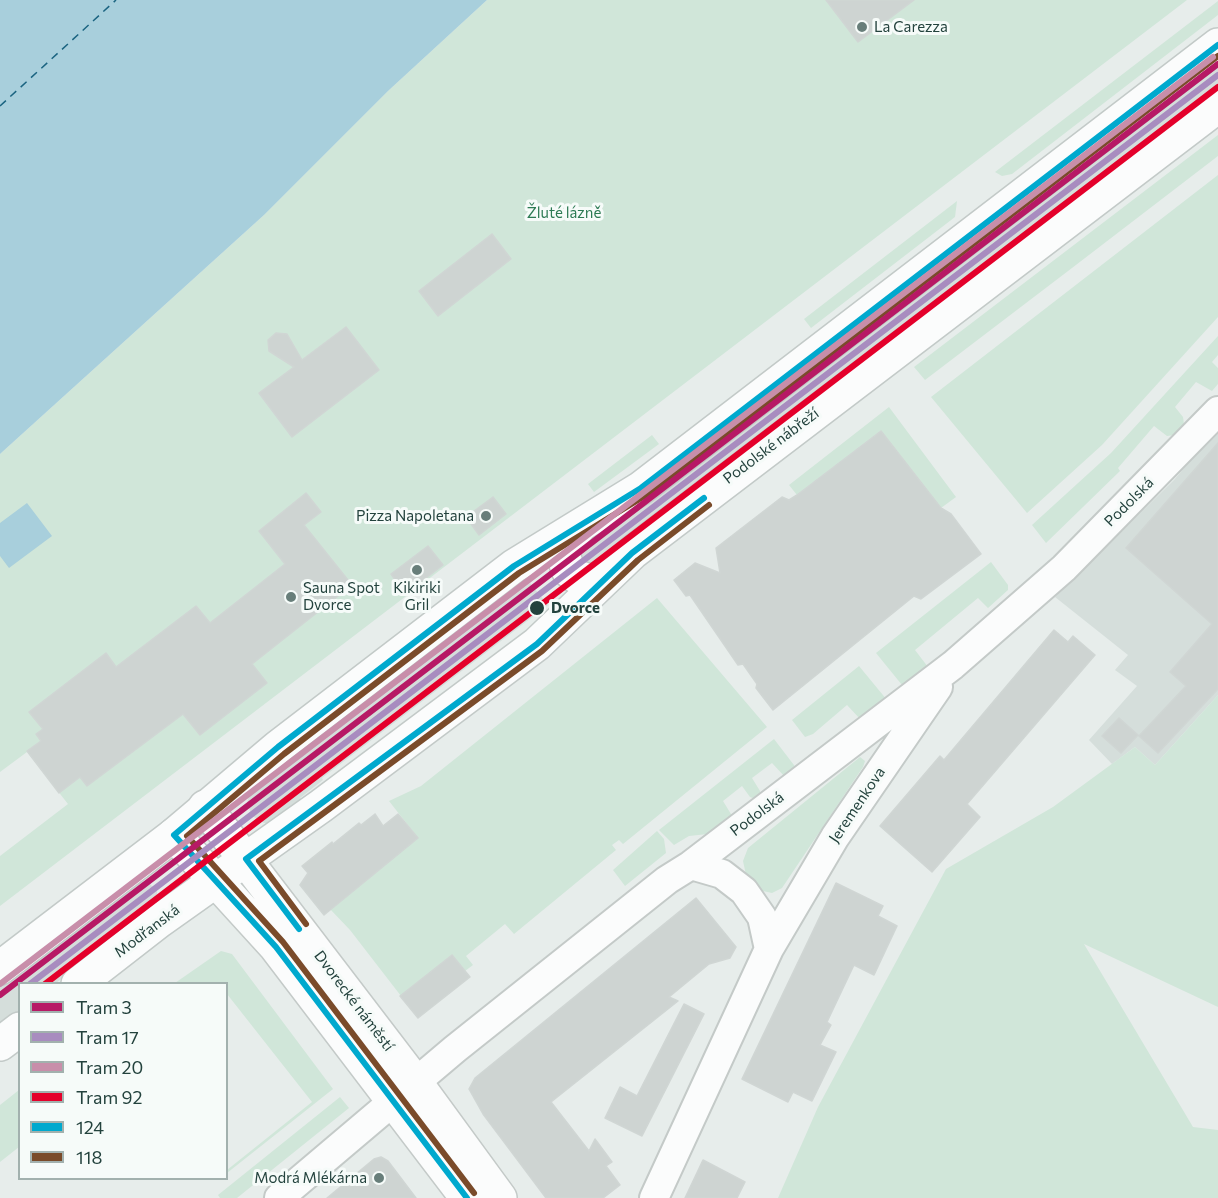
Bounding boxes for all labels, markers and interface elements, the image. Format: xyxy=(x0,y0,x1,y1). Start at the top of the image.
place label: La Carezza xyxy=(874,18,948,36)
marker: La Carezza xyxy=(855,20,869,34)
park label: Žluté lázně xyxy=(527,204,601,222)
street label: Podolské nábřeží xyxy=(720,404,822,488)
street label: Podolská xyxy=(1101,474,1157,530)
place label: Pizza Napoletana xyxy=(356,507,474,525)
marker: Pizza Napoletana xyxy=(479,509,493,523)
marker: Kikiriki Gril xyxy=(410,563,424,577)
place label: Sauna Spot Dvorce xyxy=(303,579,380,614)
place label: Kikiriki Gril xyxy=(393,579,441,614)
marker: Sauna Spot Dvorce xyxy=(284,590,298,604)
marker: Dvorce xyxy=(528,599,546,617)
place label: Dvorce xyxy=(551,599,600,617)
street label: Jeremenkova xyxy=(825,764,889,846)
street label: Podolská xyxy=(727,788,787,840)
street label: Modřanská xyxy=(111,901,183,961)
street label: Dvorecké náměstí xyxy=(310,947,398,1055)
legend xyxy=(18,982,228,1180)
text: Tram 3 xyxy=(76,996,132,1018)
text: Tram 17 xyxy=(76,1026,139,1048)
text: Tram 20 xyxy=(76,1056,143,1078)
text: Tram 92 xyxy=(76,1086,142,1108)
text: 124 xyxy=(76,1116,104,1138)
text: 118 xyxy=(76,1146,102,1168)
place label: Modrá Mlékárna xyxy=(254,1169,367,1187)
marker: Modrá Mlékárna xyxy=(372,1171,386,1185)

